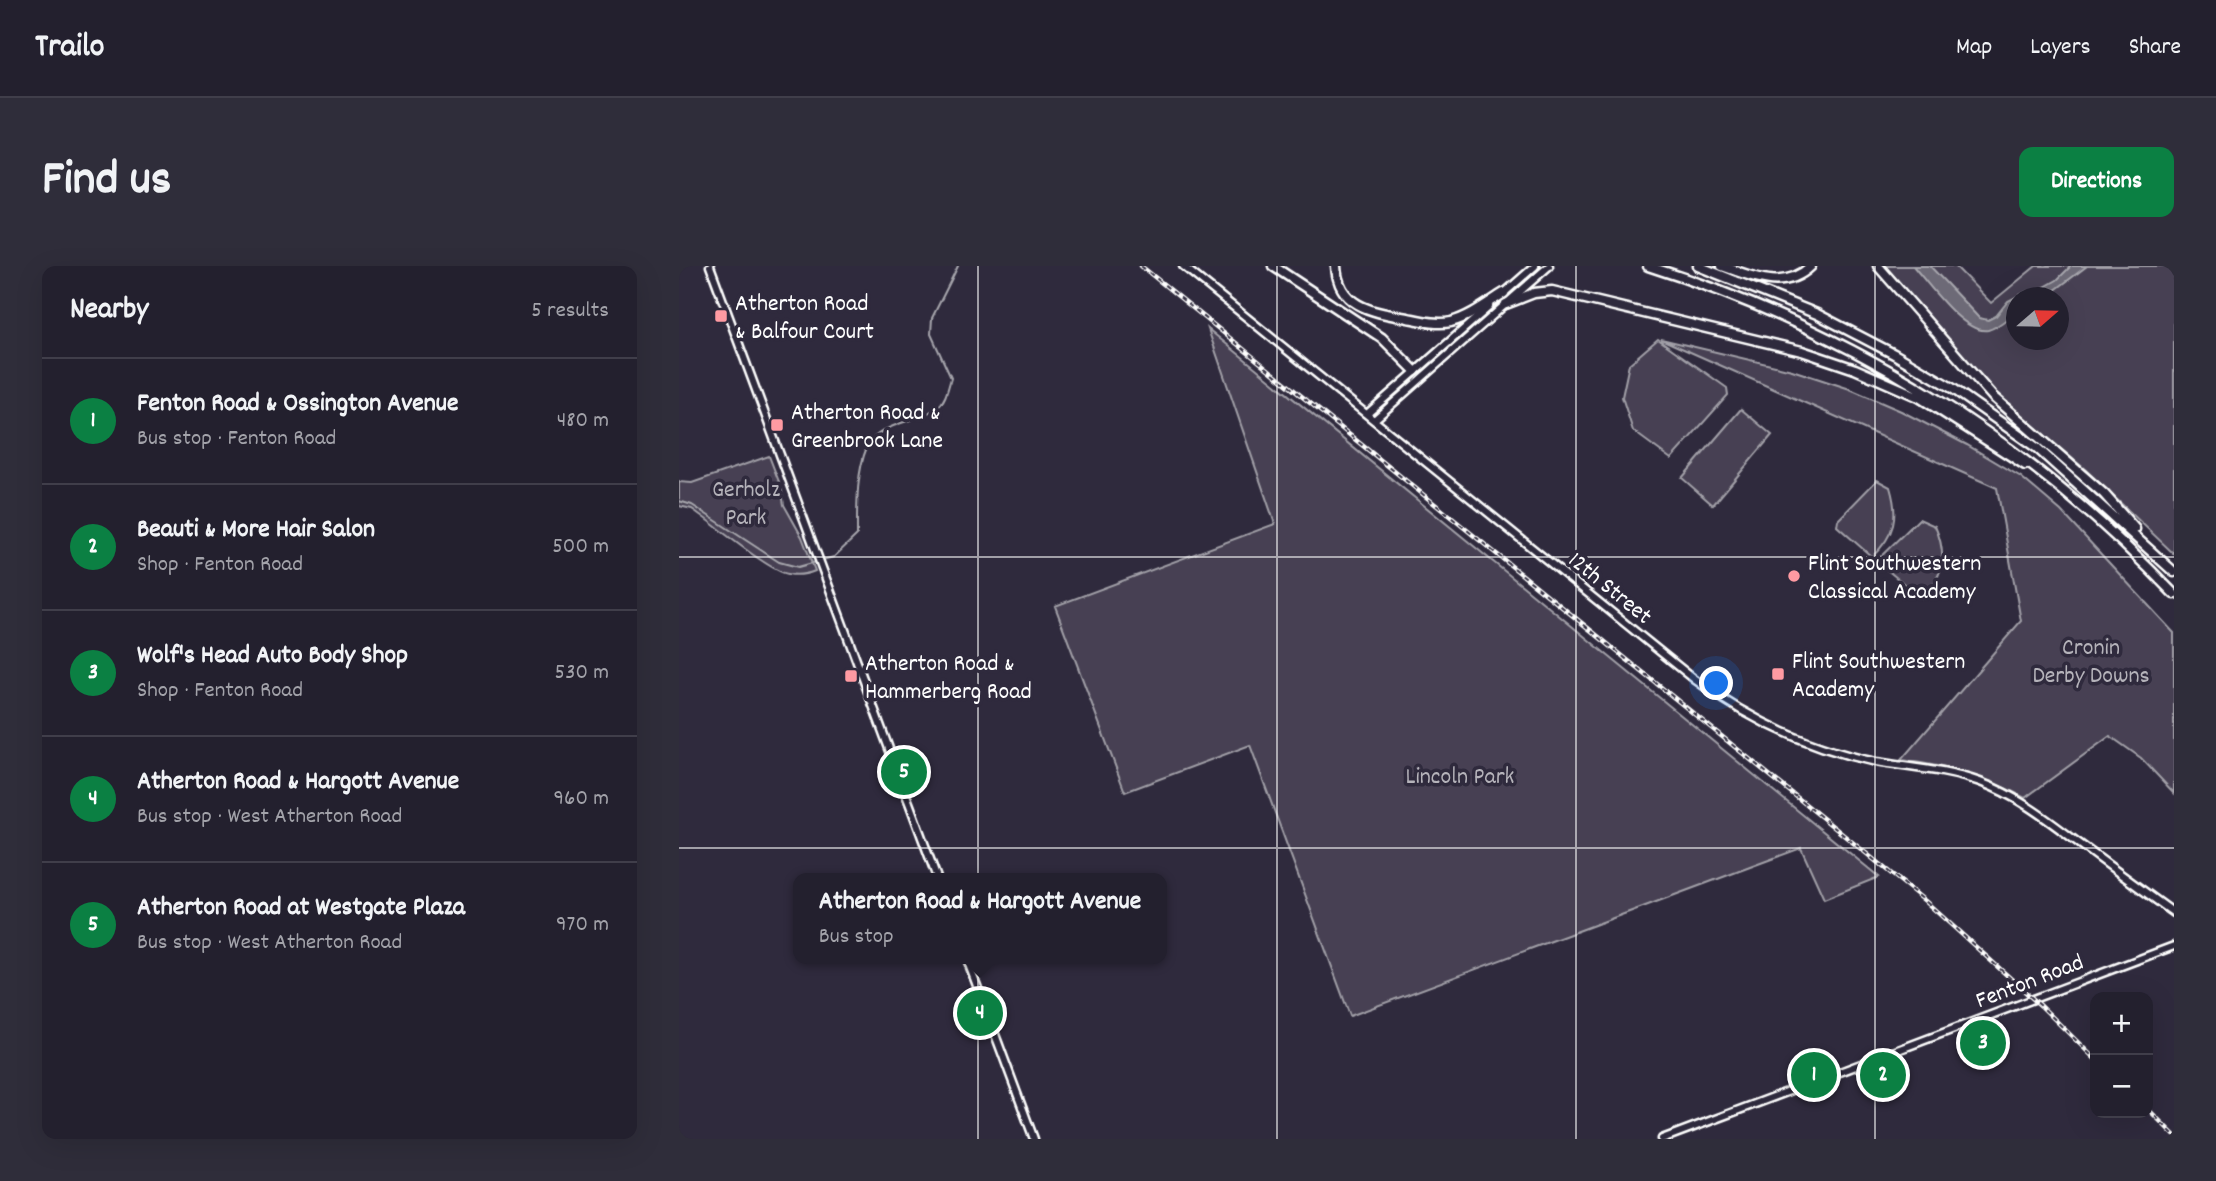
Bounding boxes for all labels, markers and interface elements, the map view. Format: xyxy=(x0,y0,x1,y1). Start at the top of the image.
text: Trailo xyxy=(35,25,105,72)
text: Map xyxy=(1956,31,1992,65)
text: Layers xyxy=(2030,31,2091,65)
text: Share xyxy=(2129,31,2181,65)
text: Find us xyxy=(42,147,171,217)
button: Directions xyxy=(2019,147,2174,217)
north arrow xyxy=(2006,287,2069,350)
place label: Atherton Road & Balfour Court xyxy=(735,288,874,350)
text: Nearby xyxy=(70,290,148,333)
text: 5 results xyxy=(531,295,609,328)
marker: Atherton Road & Balfour Court xyxy=(713,308,729,324)
text: Fenton Road & Ossington Avenue xyxy=(137,386,458,423)
place label: Atherton Road & Greenbrook Lane xyxy=(791,397,943,459)
text: 1 xyxy=(90,405,96,438)
text: 480 m xyxy=(557,405,609,438)
marker: Atherton Road & Greenbrook Lane xyxy=(769,417,785,433)
text: Bus stop · Fenton Road xyxy=(137,423,336,456)
park label: Gerholz Park xyxy=(712,474,780,536)
text: Beauti & More Hair Salon xyxy=(137,512,375,549)
text: 2 xyxy=(88,531,98,564)
text: 500 m xyxy=(552,531,609,564)
street label: 12th Street xyxy=(1560,545,1659,634)
place label: Flint Southwestern Classical Academy xyxy=(1808,548,1981,610)
text: Shop · Fenton Road xyxy=(137,549,303,582)
marker: Flint Southwestern Classical Academy xyxy=(1786,568,1802,584)
park label: Cronin Derby Downs xyxy=(2032,632,2150,694)
text: Wolf's Head Auto Body Shop xyxy=(137,638,408,675)
place label: Flint Southwestern Academy xyxy=(1792,646,1965,708)
place label: Atherton Road & Hammerberg Road xyxy=(865,648,1032,710)
text: 3 xyxy=(88,657,98,690)
text: 530 m xyxy=(555,657,609,690)
your location xyxy=(1699,666,1733,700)
marker: Flint Southwestern Academy xyxy=(1770,666,1786,682)
marker: Atherton Road & Hammerberg Road xyxy=(843,668,859,684)
text: Shop · Fenton Road xyxy=(137,675,303,708)
pin: 5 xyxy=(881,746,927,798)
park label: Lincoln Park xyxy=(1406,761,1514,795)
text: Atherton Road & Hargott Avenue xyxy=(137,764,459,801)
text: 4 xyxy=(88,783,98,816)
text: 960 m xyxy=(554,783,609,816)
text: Bus stop · West Atherton Road xyxy=(137,801,402,834)
popup xyxy=(793,873,1167,964)
text: Atherton Road & Hargott Avenue xyxy=(819,884,1141,921)
text: Atherton Road at Westgate Plaza xyxy=(137,890,465,927)
text: 5 xyxy=(88,909,98,942)
text: 970 m xyxy=(556,909,609,942)
text: Bus stop xyxy=(819,921,894,954)
text: Bus stop · West Atherton Road xyxy=(137,927,402,960)
street label: Fenton Road xyxy=(1971,947,2089,1019)
pin: 4 xyxy=(957,987,1003,1039)
map controls xyxy=(2090,992,2153,1118)
button: + xyxy=(2090,992,2153,1055)
pin: 3 xyxy=(1960,1017,2006,1069)
pin: 1 xyxy=(1791,1049,1837,1101)
pin: 2 xyxy=(1860,1049,1906,1101)
button: − xyxy=(2090,1055,2153,1118)

